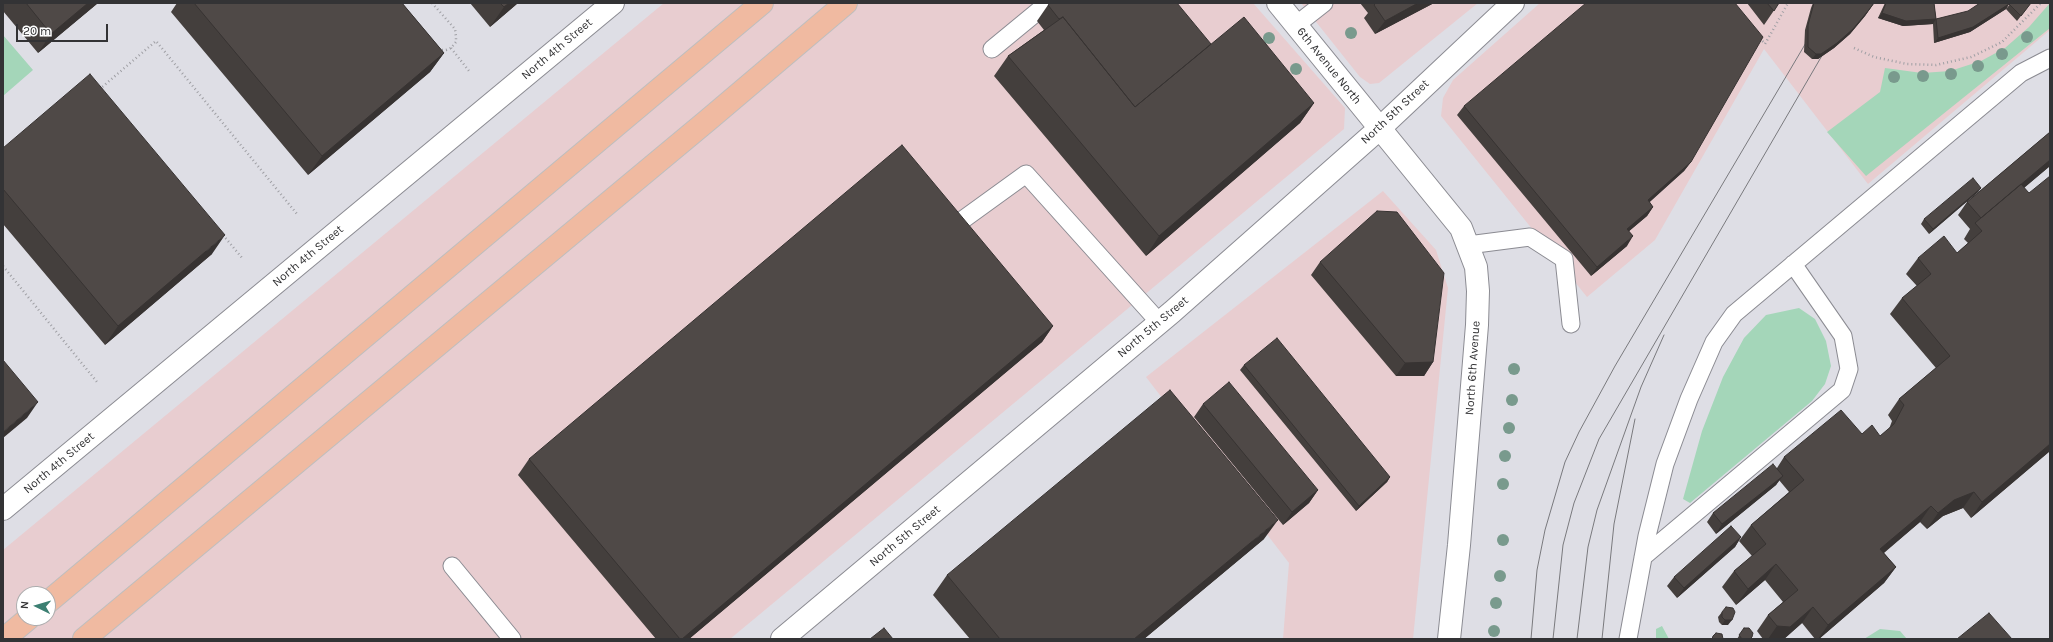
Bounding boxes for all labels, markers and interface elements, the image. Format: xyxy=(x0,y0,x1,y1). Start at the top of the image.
street label: North 4th Street xyxy=(519,15,595,83)
scale bar xyxy=(18,16,110,42)
text: 20 m xyxy=(23,24,51,38)
street label: 6th Avenue North xyxy=(1294,25,1364,107)
street label: North 5th Street xyxy=(1358,77,1432,147)
street label: North 4th Street xyxy=(270,222,346,290)
street label: North 5th Street xyxy=(1115,293,1191,361)
street label: North 6th Avenue xyxy=(1463,320,1483,416)
street label: North 4th Street xyxy=(21,429,97,497)
street label: North 5th Street xyxy=(867,502,943,570)
north arrow xyxy=(16,586,56,626)
text: N xyxy=(18,601,31,610)

